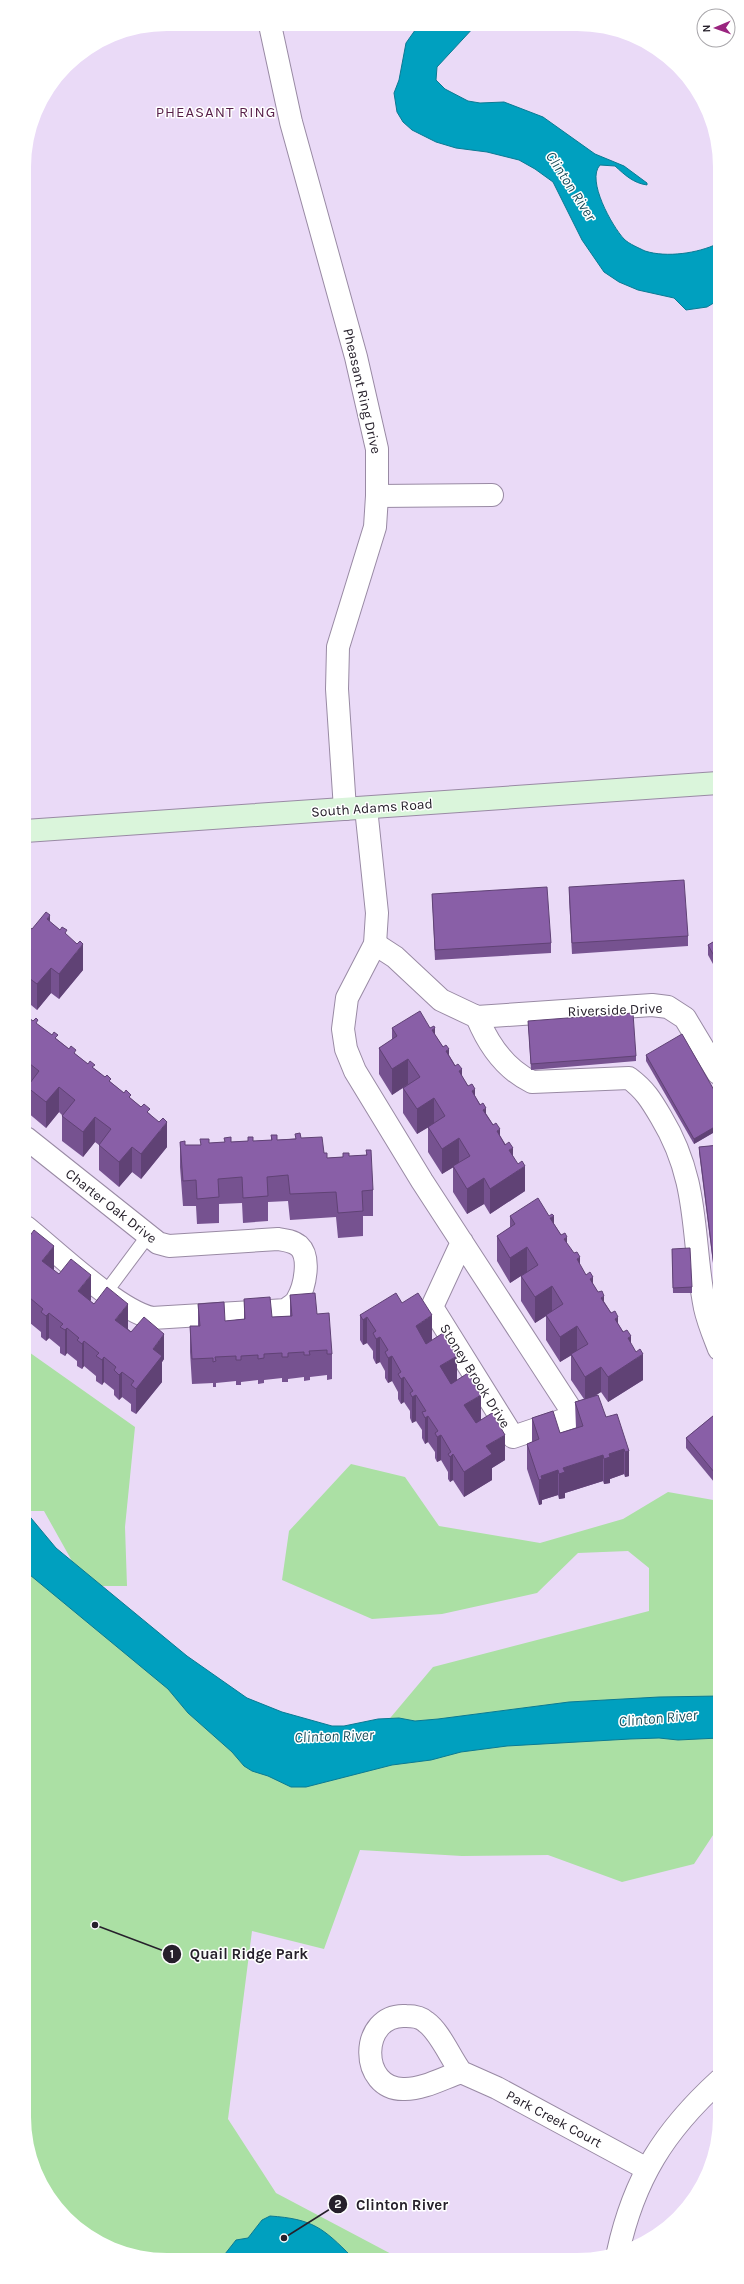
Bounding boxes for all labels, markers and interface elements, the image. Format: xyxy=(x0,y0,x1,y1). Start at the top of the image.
north arrow xyxy=(696,8,736,48)
text: N xyxy=(700,24,713,33)
district label: PHEASANT RING xyxy=(156,103,276,121)
water label: Clinton River xyxy=(542,148,601,225)
street label: Pheasant Ring Drive xyxy=(339,327,385,455)
street label: South Adams Road xyxy=(311,795,433,821)
street label: Riverside Drive xyxy=(567,1000,663,1020)
street label: Charter Oak Drive xyxy=(62,1165,160,1247)
street label: Stoney Brook Drive xyxy=(436,1321,514,1431)
water label: Clinton River xyxy=(618,1706,699,1730)
water label: Clinton River xyxy=(294,1726,375,1746)
callout: Quail Ridge Park xyxy=(162,1941,316,1968)
text: Quail Ridge Park xyxy=(190,1945,308,1963)
text: 1 xyxy=(170,1947,174,1961)
street label: Park Creek Court xyxy=(503,2087,605,2151)
callout: Clinton River xyxy=(328,2191,457,2218)
text: Clinton River xyxy=(356,2196,448,2214)
text: 2 xyxy=(334,2197,342,2211)

